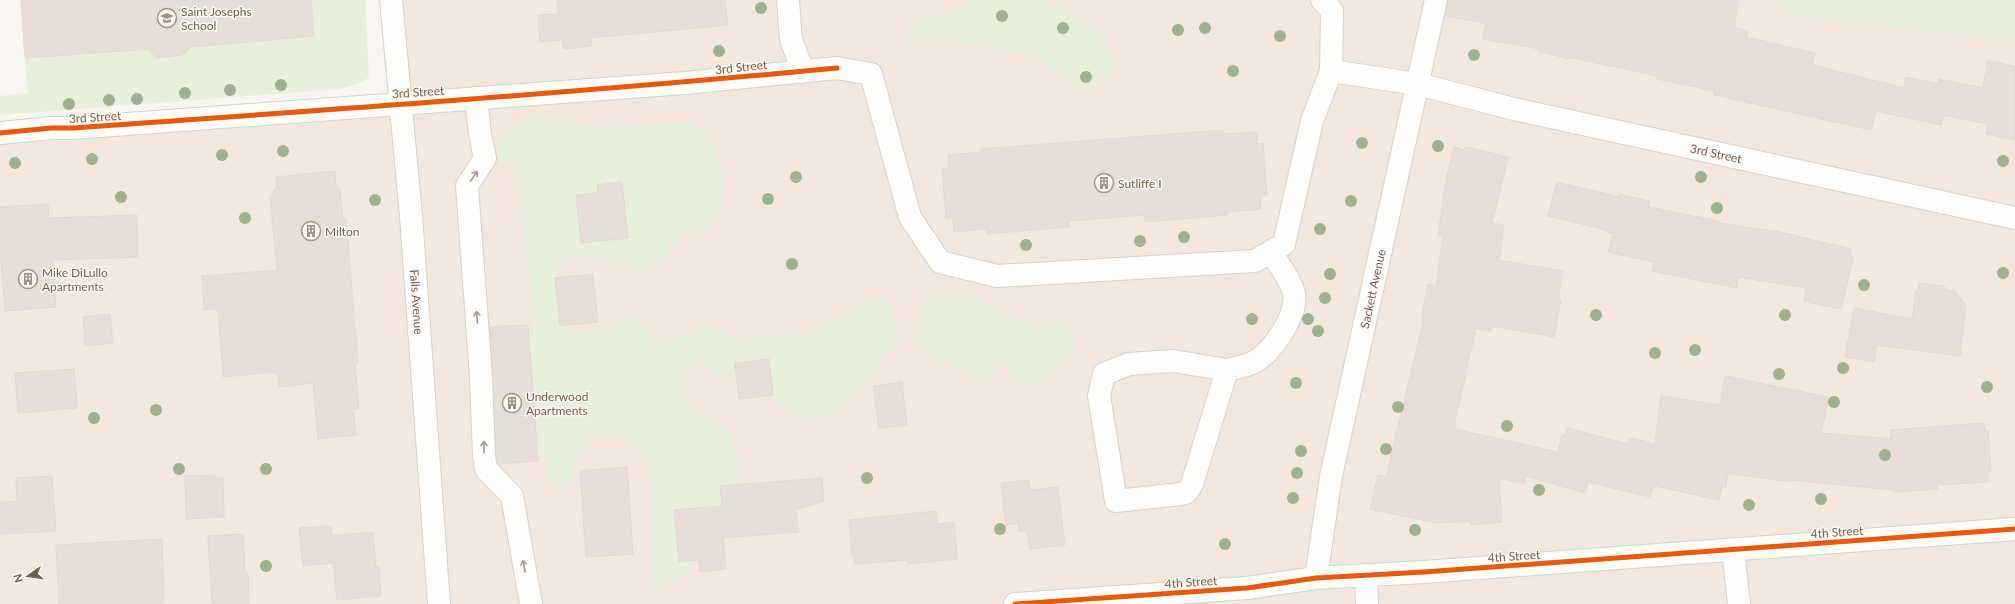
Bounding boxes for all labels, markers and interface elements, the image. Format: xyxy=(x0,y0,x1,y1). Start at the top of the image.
place label: Saint Josephs School xyxy=(181,4,252,33)
school or university icon: Saint Josephs School xyxy=(156,7,178,29)
street label: 3rd Street xyxy=(714,57,769,77)
street label: 3rd Street xyxy=(391,83,445,101)
street label: 3rd Street xyxy=(68,108,122,126)
street label: 3rd Street xyxy=(1689,140,1744,166)
one-way arrow xyxy=(470,171,478,182)
building icon: Sutliffe I xyxy=(1093,172,1115,194)
place label: Sutliffe I xyxy=(1118,176,1162,191)
building icon: Milton xyxy=(300,220,322,242)
place label: Milton xyxy=(325,224,360,239)
street label: Sackett Avenue xyxy=(1356,248,1388,330)
place label: Mike DiLullo Apartments xyxy=(42,265,108,294)
building icon: Mike DiLullo Apartments xyxy=(17,268,39,290)
street label: Falls Avenue xyxy=(407,269,427,335)
one-way arrow xyxy=(474,311,481,324)
place label: Underwood Apartments xyxy=(526,389,588,418)
building icon: Underwood Apartments xyxy=(501,392,523,414)
one-way arrow xyxy=(480,441,488,454)
street label: 4th Street xyxy=(1810,523,1864,541)
street label: 4th Street xyxy=(1487,547,1541,565)
north arrow xyxy=(8,556,48,596)
one-way arrow xyxy=(520,560,528,573)
text: N xyxy=(10,573,25,584)
street label: 4th Street xyxy=(1164,573,1218,591)

